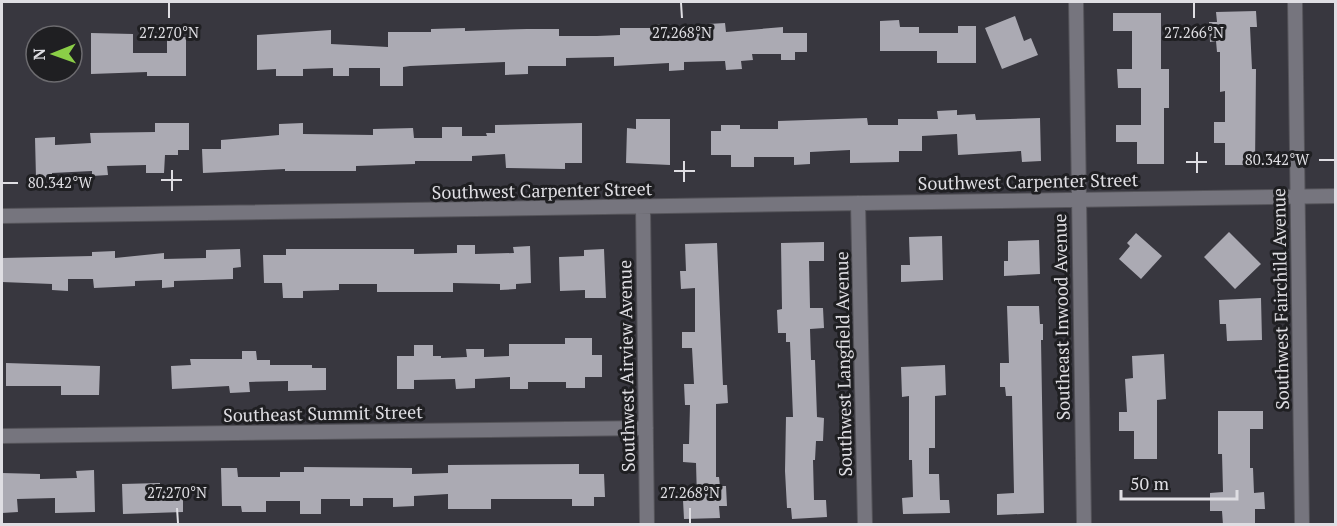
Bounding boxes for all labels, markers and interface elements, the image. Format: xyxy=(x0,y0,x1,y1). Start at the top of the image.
text: 27.270°N xyxy=(139,22,199,42)
text: 27.268°N xyxy=(652,22,712,42)
text: 27.266°N xyxy=(1164,22,1224,42)
north arrow xyxy=(24,24,84,84)
text: N xyxy=(28,48,50,61)
text: 80.342°W xyxy=(1245,149,1310,169)
street label: Southwest Carpenter Street xyxy=(918,167,1139,195)
text: 80.342°W xyxy=(28,172,93,192)
street label: Southwest Carpenter Street xyxy=(432,176,653,204)
street label: Southwest Fairchild Avenue xyxy=(1266,188,1294,410)
street label: Southeast Inwood Avenue xyxy=(1047,213,1075,421)
street label: Southwest Langfield Avenue xyxy=(829,251,857,477)
street label: Southwest Airview Avenue xyxy=(612,260,640,472)
street label: Southeast Summit Street xyxy=(223,399,423,427)
scale bar xyxy=(1121,463,1236,501)
text: 50 m xyxy=(1130,471,1170,495)
text: 27.270°N xyxy=(147,482,207,502)
text: 27.268°N xyxy=(660,482,720,502)

